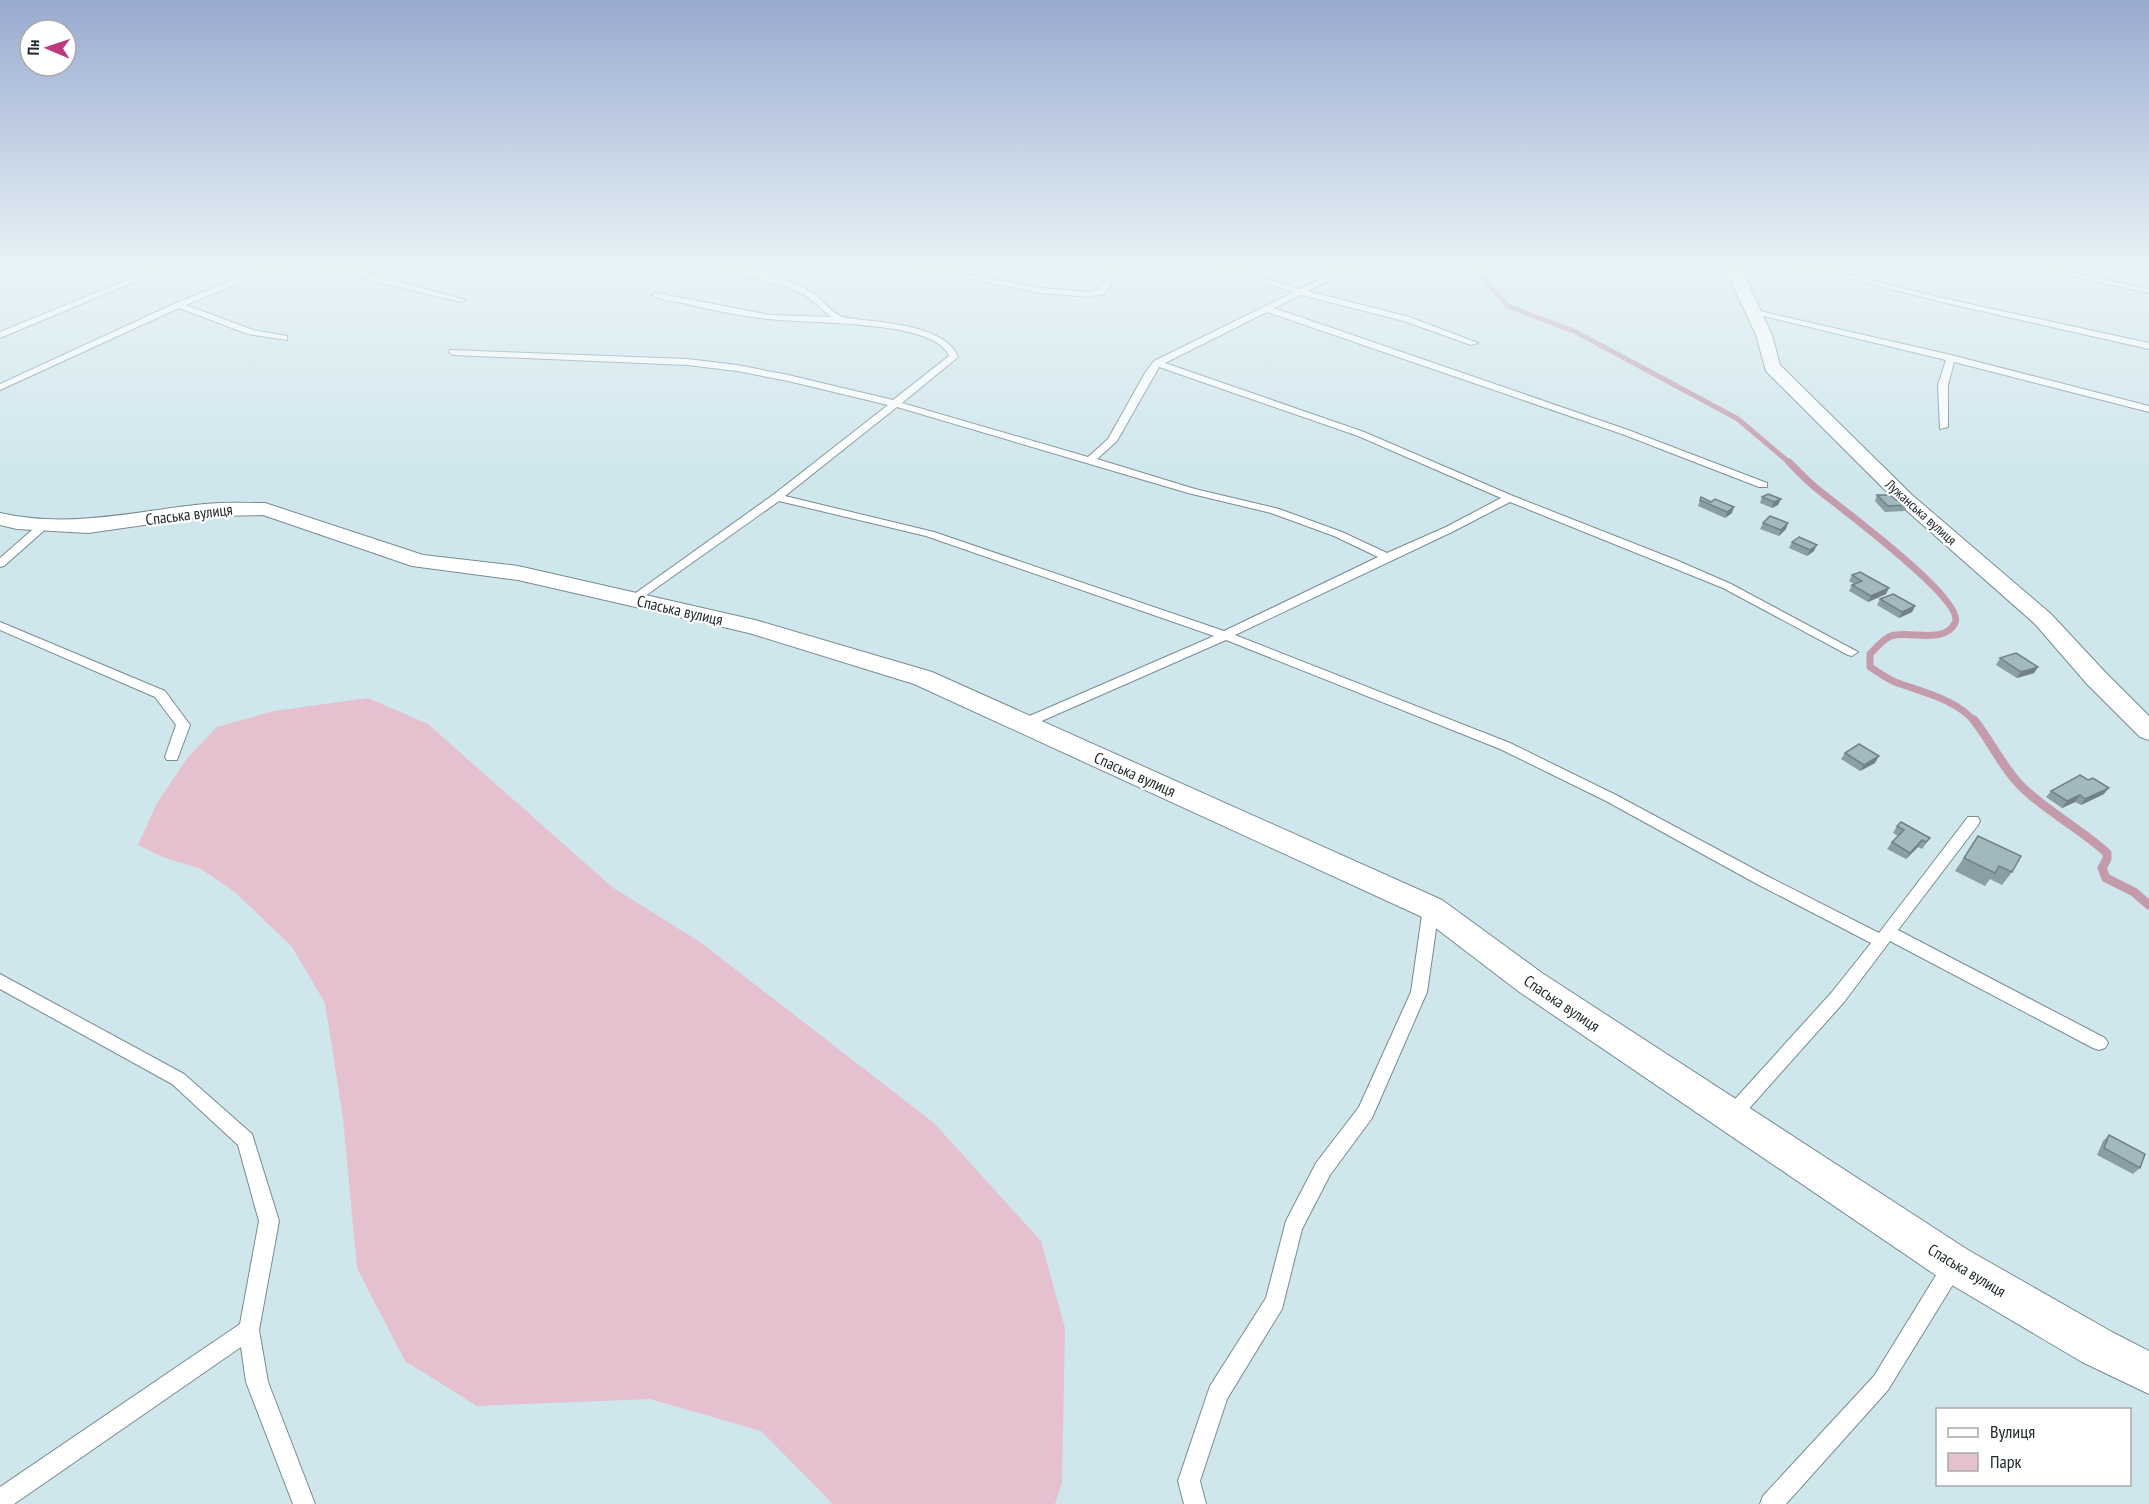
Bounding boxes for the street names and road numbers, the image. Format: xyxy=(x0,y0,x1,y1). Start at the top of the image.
street label: Лужанська вулиця xyxy=(1881,475,1960,549)
street label: Спаська вулиця xyxy=(144,499,234,529)
street label: Спаська вулиця xyxy=(635,590,725,630)
street label: Спаська вулиця xyxy=(1091,747,1179,801)
street label: Спаська вулиця xyxy=(1520,970,1604,1036)
street label: Спаська вулиця xyxy=(1924,1239,2010,1301)

